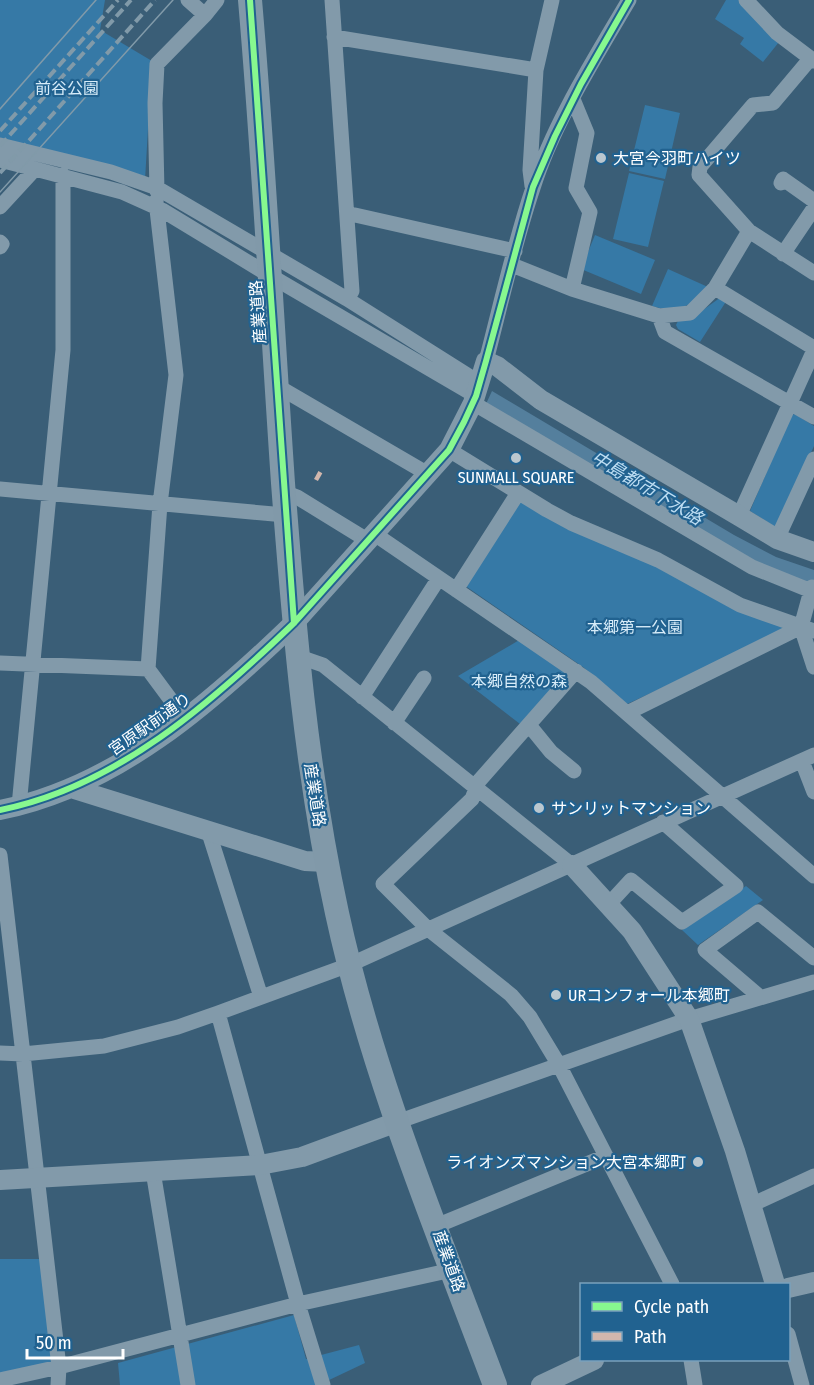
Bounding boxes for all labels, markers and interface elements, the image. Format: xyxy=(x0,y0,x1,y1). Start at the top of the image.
park label: 前谷公園 xyxy=(35,79,99,98)
place label: 大宮今羽町ハイツ xyxy=(613,149,741,168)
marker: 大宮今羽町ハイツ xyxy=(594,151,608,165)
street label: 産業道路 xyxy=(246,279,270,345)
water label: 中島都市下水路 xyxy=(587,446,708,531)
marker: SUNMALL SQUARE xyxy=(509,451,523,465)
place label: SUNMALL SQUARE xyxy=(458,468,574,487)
park label: 本郷第一公園 xyxy=(587,618,683,637)
park label: 本郷自然の森 xyxy=(471,672,567,691)
street label: 宮原駅前通り xyxy=(105,689,195,759)
street label: 産業道路 xyxy=(301,762,329,828)
place label: サンリットマンション xyxy=(551,799,711,818)
marker: サンリットマンション xyxy=(532,801,546,815)
place label: URコンフォール本郷町 xyxy=(568,986,730,1005)
marker: URコンフォール本郷町 xyxy=(549,988,563,1002)
place label: ライオンズマンション大宮本郷町 xyxy=(446,1153,686,1172)
marker: ライオンズマンション大宮本郷町 xyxy=(691,1155,705,1169)
street label: 産業道路 xyxy=(429,1228,469,1294)
legend xyxy=(580,1283,790,1361)
text: Cycle path xyxy=(634,1296,709,1318)
scale bar xyxy=(27,1322,123,1360)
text: Path xyxy=(634,1326,667,1348)
text: 50 m xyxy=(36,1332,72,1354)

